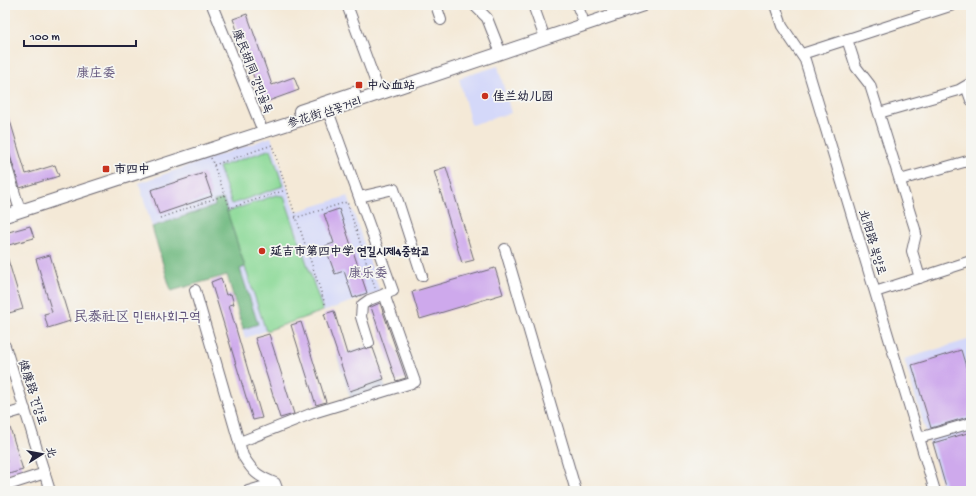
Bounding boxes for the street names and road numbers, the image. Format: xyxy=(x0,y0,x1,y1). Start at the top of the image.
street label: 康民胡同 강민골목 xyxy=(228,27,275,116)
street label: 参花街 삼꽃거리 xyxy=(285,94,364,133)
street label: 北阳路 북양로 xyxy=(854,208,889,277)
street label: 健康路 건강로 xyxy=(14,358,49,427)

